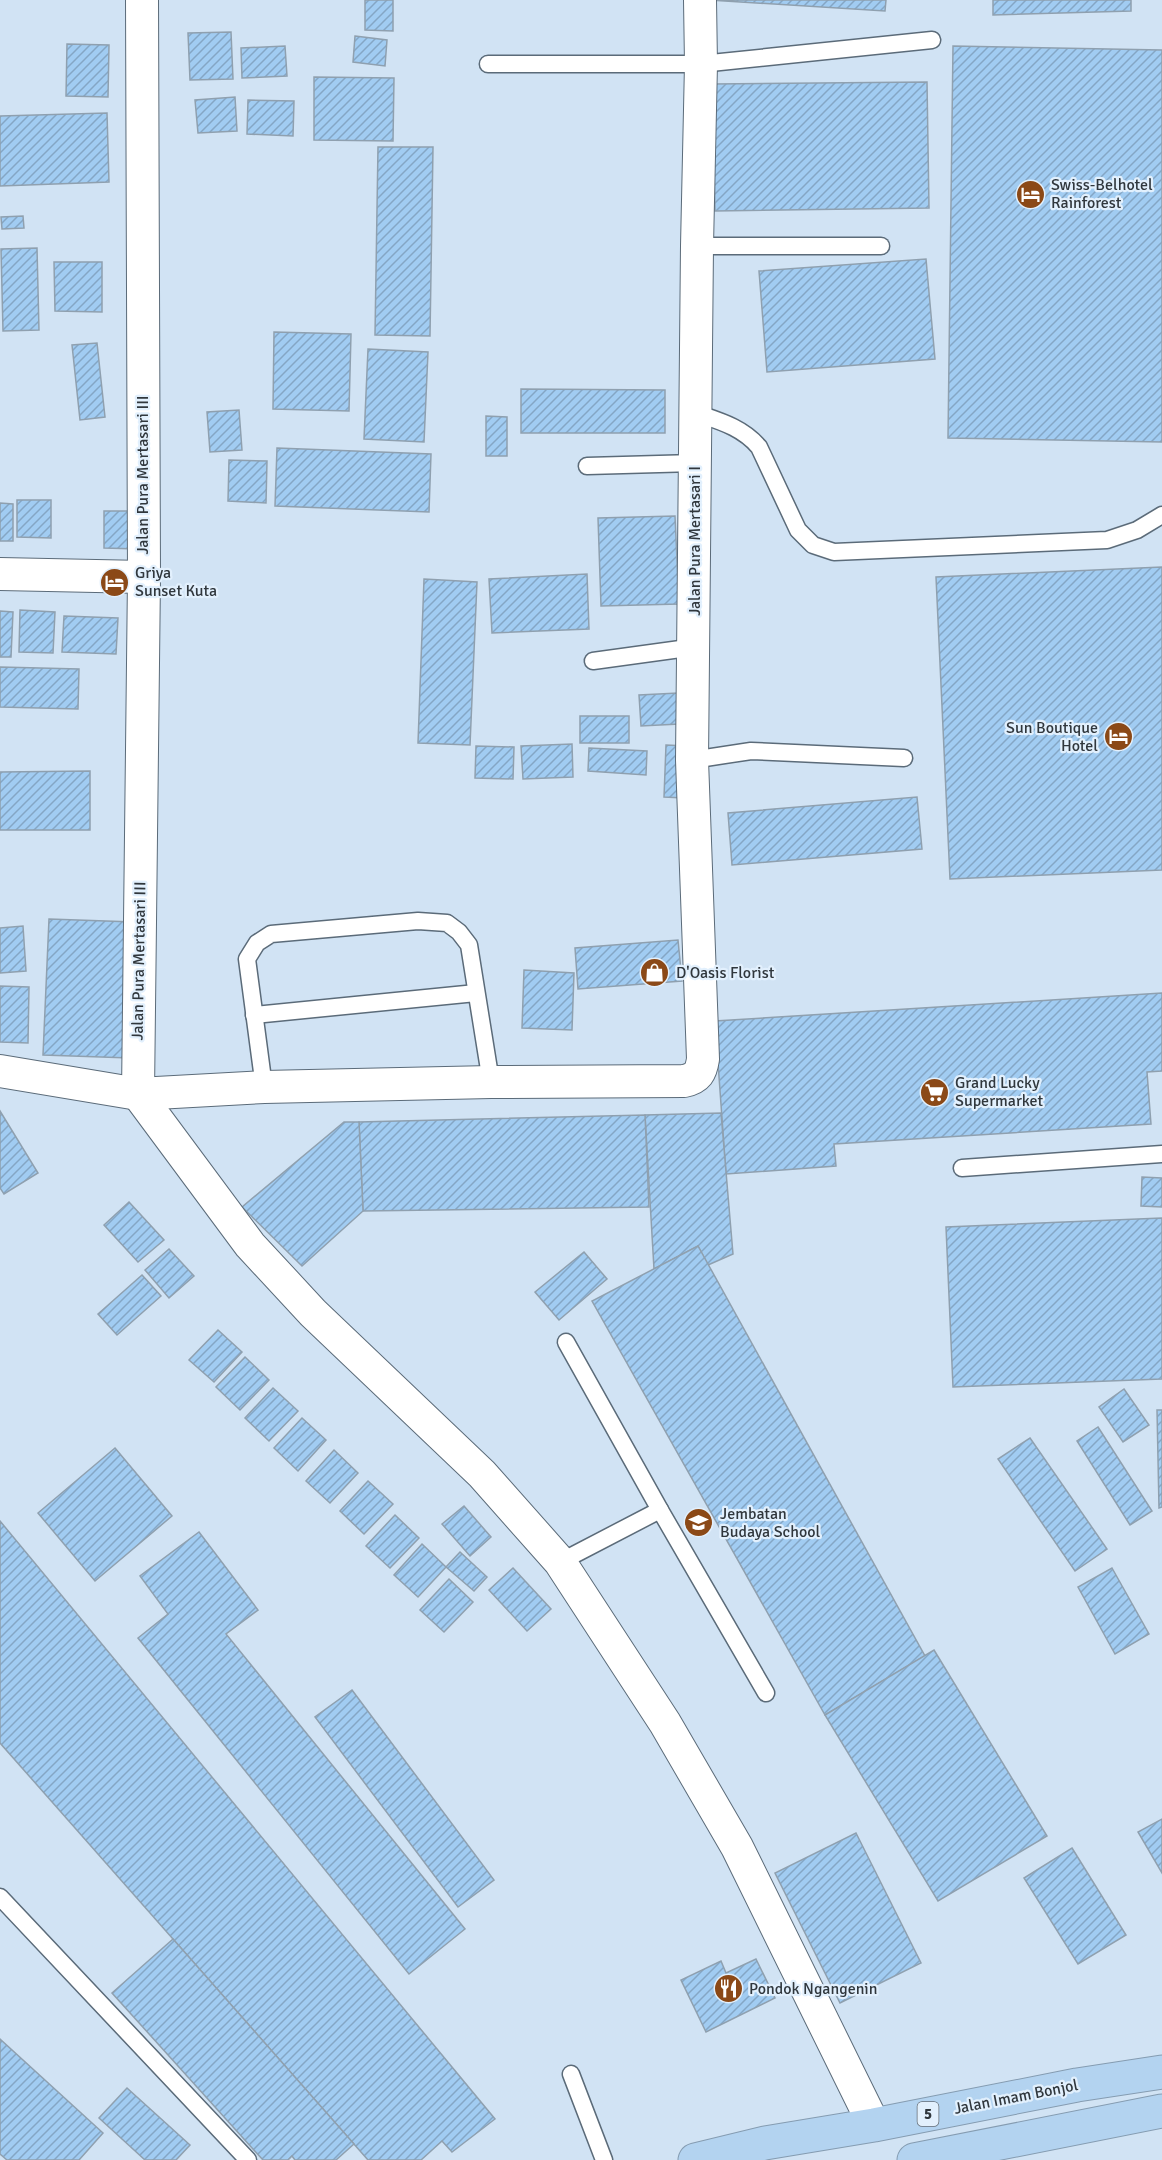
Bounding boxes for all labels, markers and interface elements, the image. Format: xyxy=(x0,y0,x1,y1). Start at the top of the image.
place label: Swiss-Belhotel Rainforest xyxy=(1051,175,1153,213)
hotel icon: Swiss-Belhotel Rainforest xyxy=(1014,178,1046,210)
street label: Jalan Pura Mertasari III xyxy=(133,395,153,555)
street label: Jalan Pura Mertasari I xyxy=(685,466,705,616)
place label: Griya Sunset Kuta xyxy=(135,563,217,601)
hotel icon: Griya Sunset Kuta xyxy=(98,566,130,598)
place label: Sun Boutique Hotel xyxy=(1006,718,1098,756)
hotel icon: Sun Boutique Hotel xyxy=(1103,721,1135,753)
street label: Jalan Pura Mertasari III xyxy=(128,881,150,1041)
shop icon: D'Oasis Florist xyxy=(639,957,671,989)
place label: D'Oasis Florist xyxy=(676,963,775,983)
place label: Grand Lucky Supermarket xyxy=(955,1073,1043,1111)
supermarket icon: Grand Lucky Supermarket xyxy=(918,1076,950,1108)
place label: Jembatan Budaya School xyxy=(720,1504,821,1542)
school or university icon: Jembatan Budaya School xyxy=(683,1507,715,1539)
restaurant icon: Pondok Ngangenin xyxy=(712,1973,744,2005)
place label: Pondok Ngangenin xyxy=(749,1979,877,1999)
street label: Jalan Imam Bonjol xyxy=(952,2075,1080,2119)
road number: 5 xyxy=(918,2102,938,2126)

